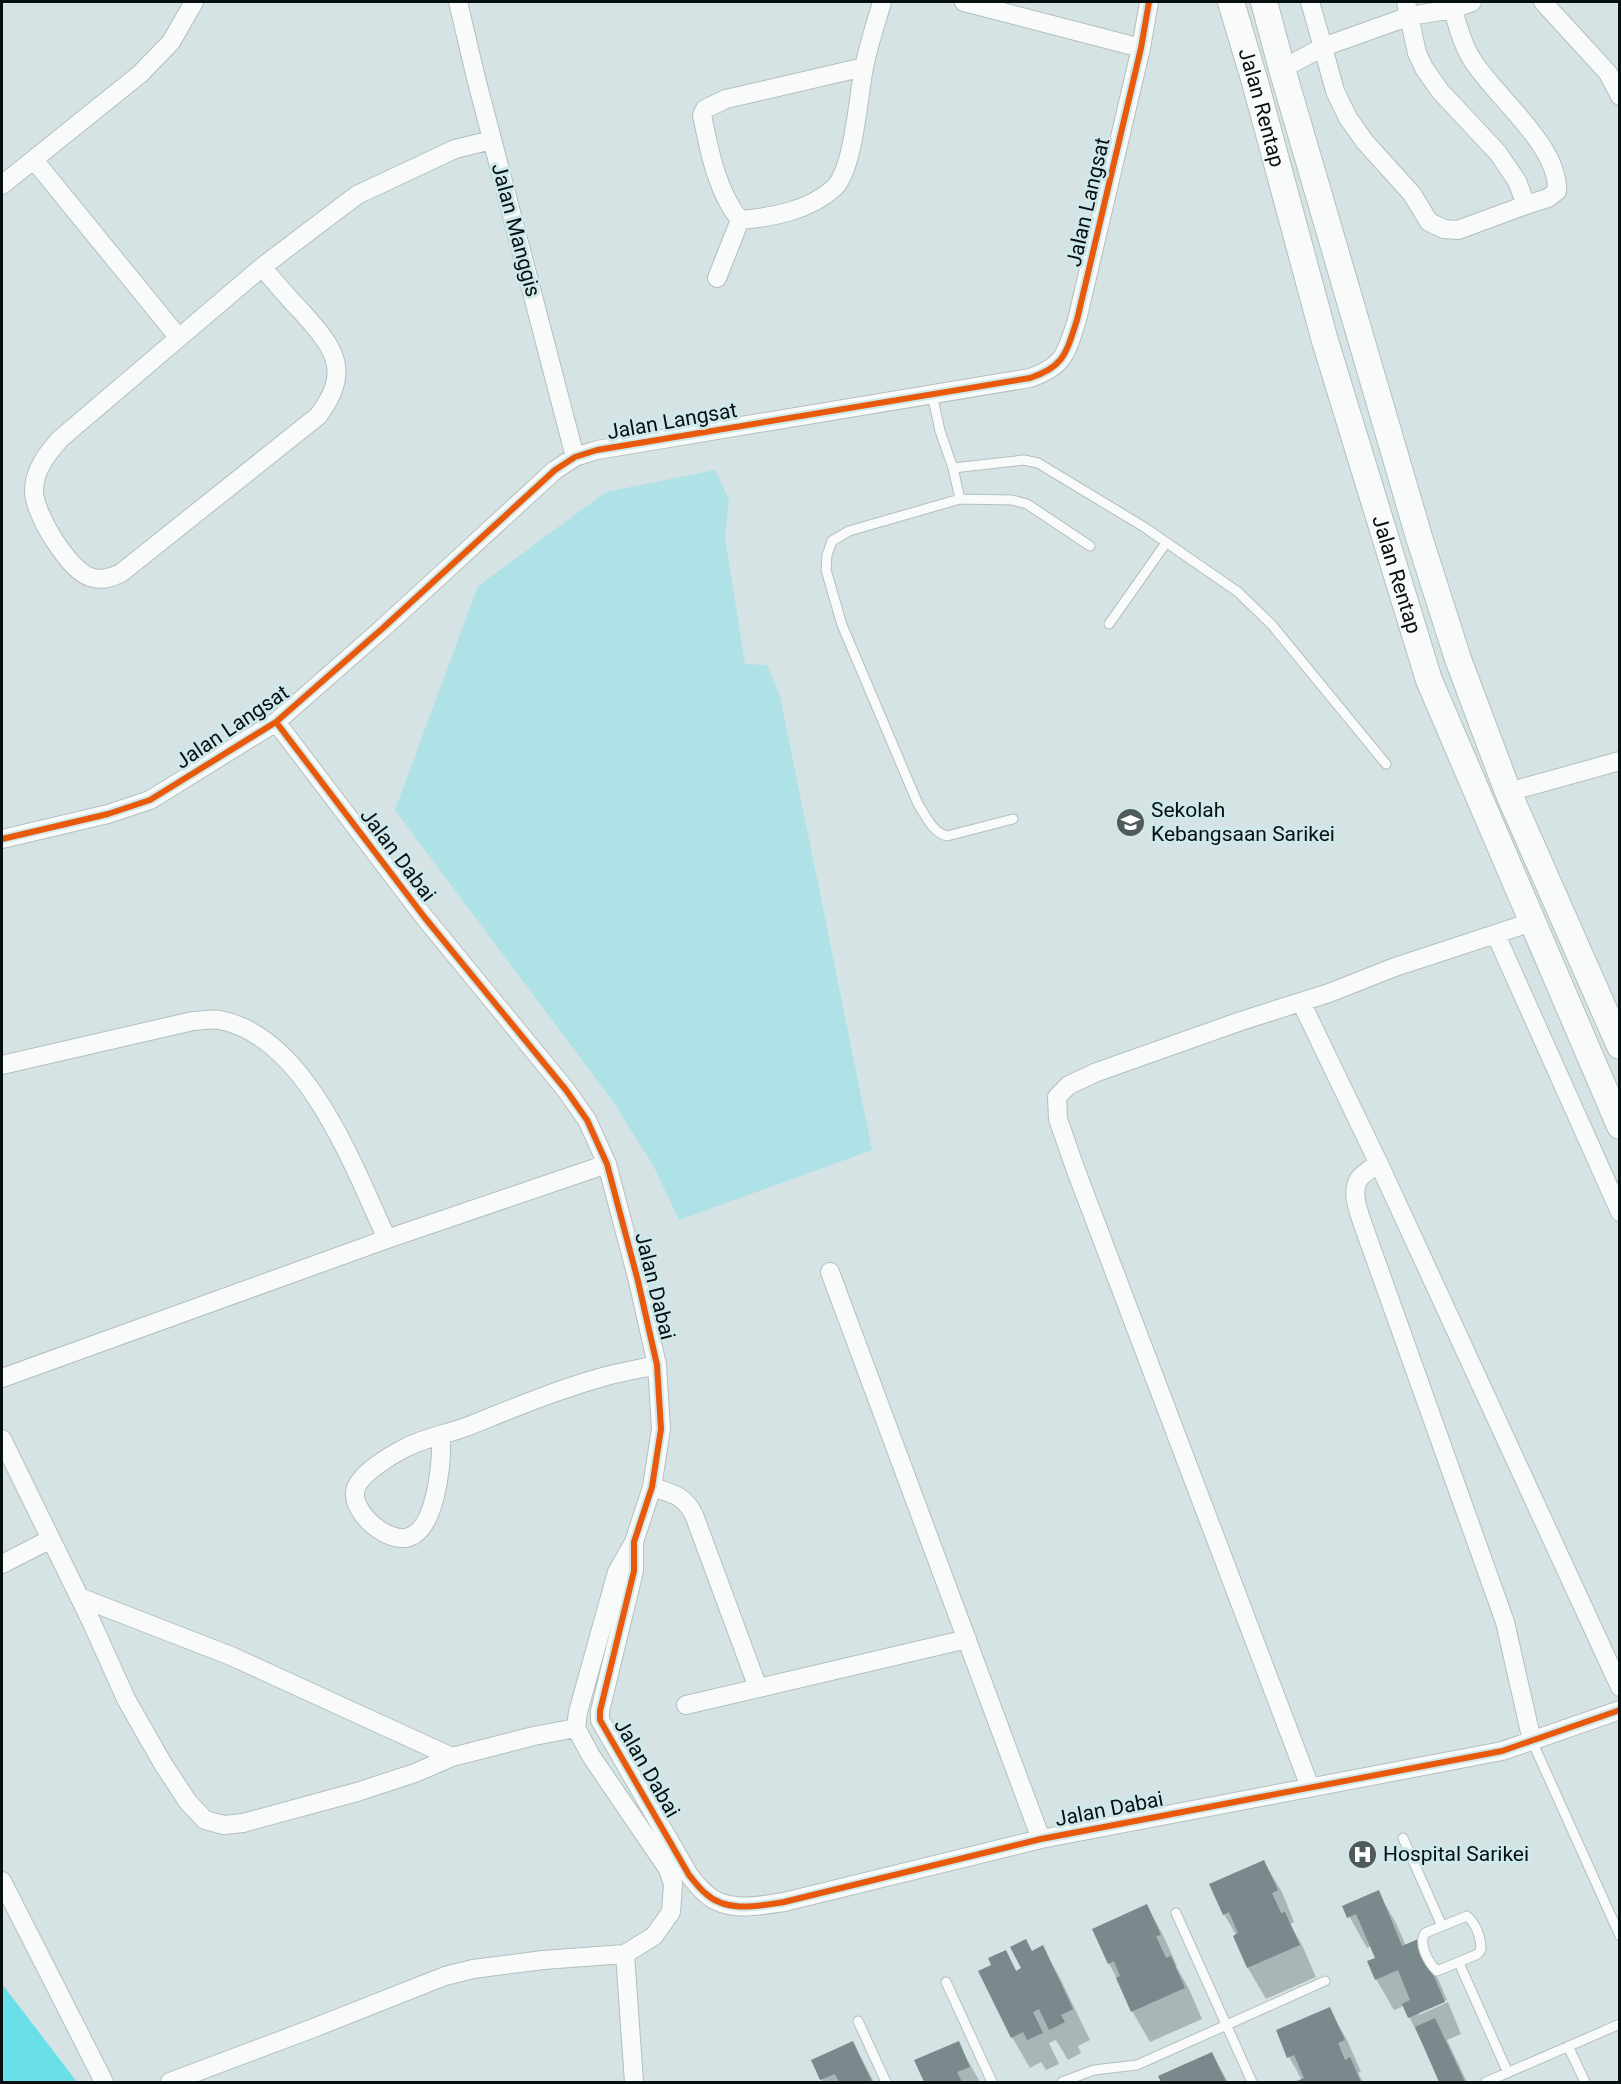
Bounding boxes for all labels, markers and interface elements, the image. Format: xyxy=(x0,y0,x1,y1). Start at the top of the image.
street label: Jalan Rentap xyxy=(1234,45,1289,170)
street label: Jalan Langsat xyxy=(1062,135,1115,269)
street label: Jalan Manggis xyxy=(487,161,545,299)
street label: Jalan Langsat xyxy=(605,398,739,444)
street label: Jalan Rentap xyxy=(1367,513,1426,636)
street label: Jalan Langsat xyxy=(171,680,293,774)
place label: Sekolah Kebangsaan Sarikei xyxy=(1151,798,1335,846)
street label: Jalan Dabai xyxy=(355,804,441,906)
school or university icon: Sekolah Kebangsaan Sarikei xyxy=(1114,806,1146,838)
street label: Jalan Dabai xyxy=(630,1230,680,1342)
street label: Jalan Dabai xyxy=(609,1714,685,1822)
street label: Jalan Dabai xyxy=(1053,1787,1165,1831)
hospital icon: Hospital Sarikei xyxy=(1346,1838,1378,1870)
place label: Hospital Sarikei xyxy=(1383,1842,1529,1866)

